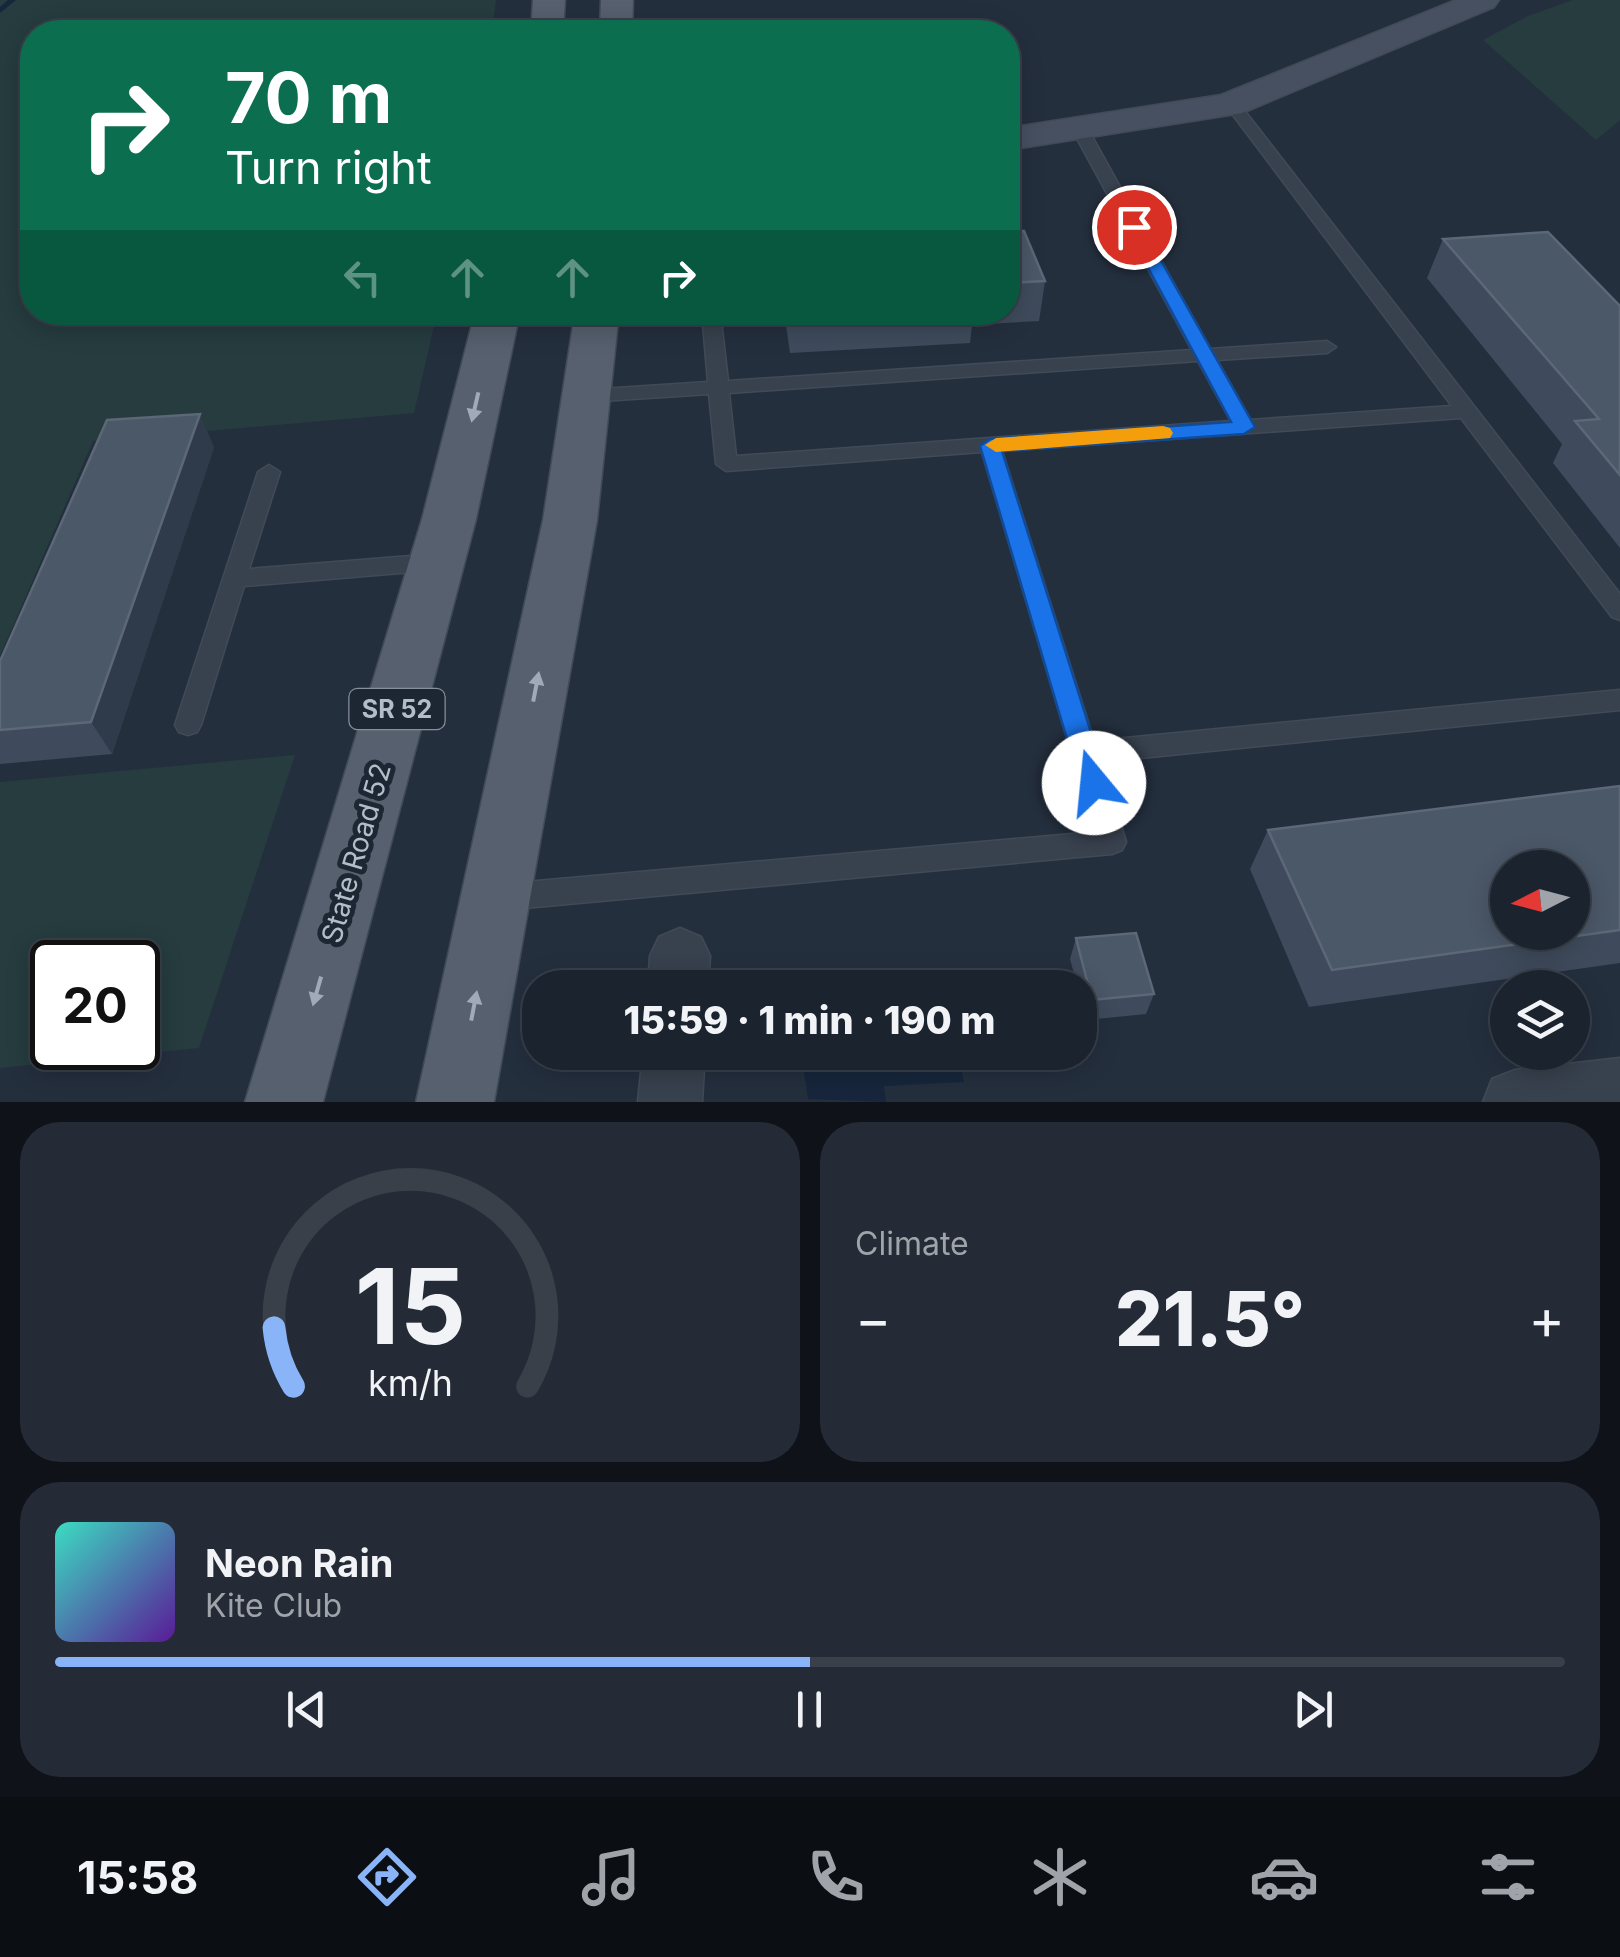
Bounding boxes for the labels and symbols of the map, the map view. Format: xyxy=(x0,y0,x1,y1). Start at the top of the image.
pin xyxy=(1092,185,1177,270)
one-way arrow xyxy=(467,392,482,423)
one-way arrow xyxy=(529,672,545,703)
road number: SR 52 xyxy=(350,689,444,729)
position arrow xyxy=(1042,731,1146,835)
street label: State Road 52 xyxy=(314,759,398,947)
north arrow xyxy=(1490,850,1590,950)
speed limit sign: 20 xyxy=(30,940,160,1070)
one-way arrow xyxy=(309,976,324,1007)
one-way arrow xyxy=(466,990,482,1021)

